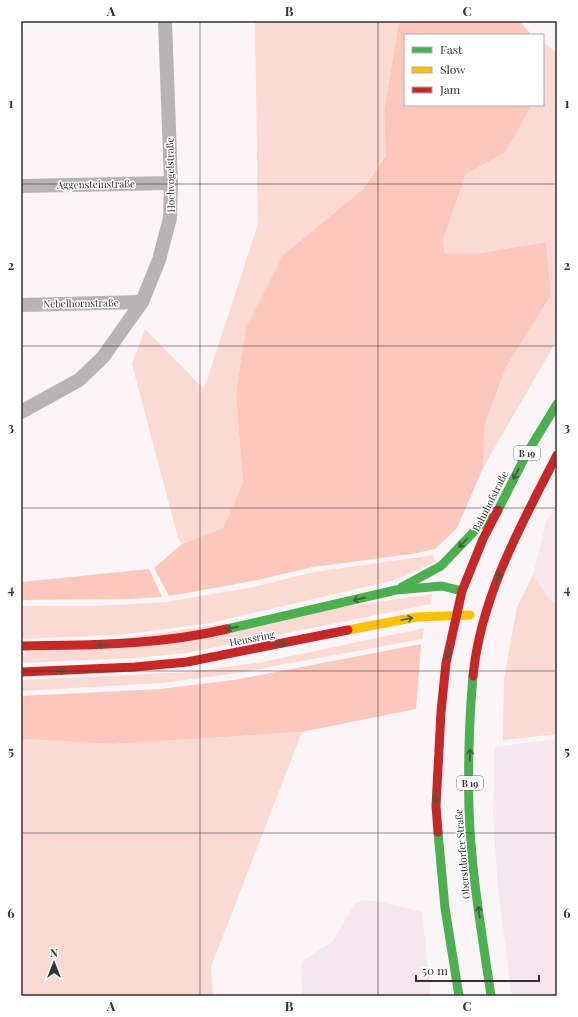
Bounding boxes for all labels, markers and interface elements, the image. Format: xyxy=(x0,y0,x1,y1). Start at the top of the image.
text: A xyxy=(106,2,116,19)
text: B xyxy=(285,2,294,19)
text: C xyxy=(462,2,472,19)
legend xyxy=(404,34,544,106)
text: Fast xyxy=(440,41,463,57)
text: Slow xyxy=(440,61,466,77)
text: Jam xyxy=(439,81,461,97)
text: 1 xyxy=(9,94,14,111)
text: 1 xyxy=(565,94,570,111)
street label: Hochvogelstraße xyxy=(162,137,178,213)
street label: Aggensteinstraße xyxy=(56,176,135,192)
text: 2 xyxy=(8,256,15,273)
text: 2 xyxy=(564,256,571,273)
street label: Nebelhornstraße xyxy=(43,295,119,311)
text: 3 xyxy=(8,418,14,435)
text: 3 xyxy=(564,418,570,435)
road number: B 19 xyxy=(514,446,540,460)
one-way arrow xyxy=(512,467,519,479)
street label: Bahnhofstraße xyxy=(469,468,511,534)
one-way arrow xyxy=(459,537,468,547)
one-way arrow xyxy=(495,573,503,585)
text: 4 xyxy=(8,580,15,597)
text: 4 xyxy=(564,580,571,597)
one-way arrow xyxy=(352,596,365,603)
one-way arrow xyxy=(401,614,414,622)
one-way arrow xyxy=(226,625,239,632)
street label: Heussring xyxy=(228,627,276,649)
one-way arrow xyxy=(273,639,286,647)
one-way arrow xyxy=(97,641,110,648)
one-way arrow xyxy=(444,646,452,659)
one-way arrow xyxy=(53,667,66,675)
text: 5 xyxy=(8,742,14,759)
text: 5 xyxy=(564,742,570,759)
one-way arrow xyxy=(466,749,474,762)
road number: B 19 xyxy=(457,776,483,790)
one-way arrow xyxy=(433,790,440,803)
street label: Oberstdorfer Straße xyxy=(451,808,473,900)
text: 6 xyxy=(7,904,15,921)
text: 6 xyxy=(563,904,571,921)
one-way arrow xyxy=(475,906,483,919)
north arrow xyxy=(34,943,74,983)
text: N xyxy=(50,945,58,960)
scale bar xyxy=(416,957,539,983)
text: 50 m xyxy=(422,962,448,978)
text: A xyxy=(106,997,116,1014)
text: B xyxy=(285,997,294,1014)
text: C xyxy=(462,997,472,1014)

